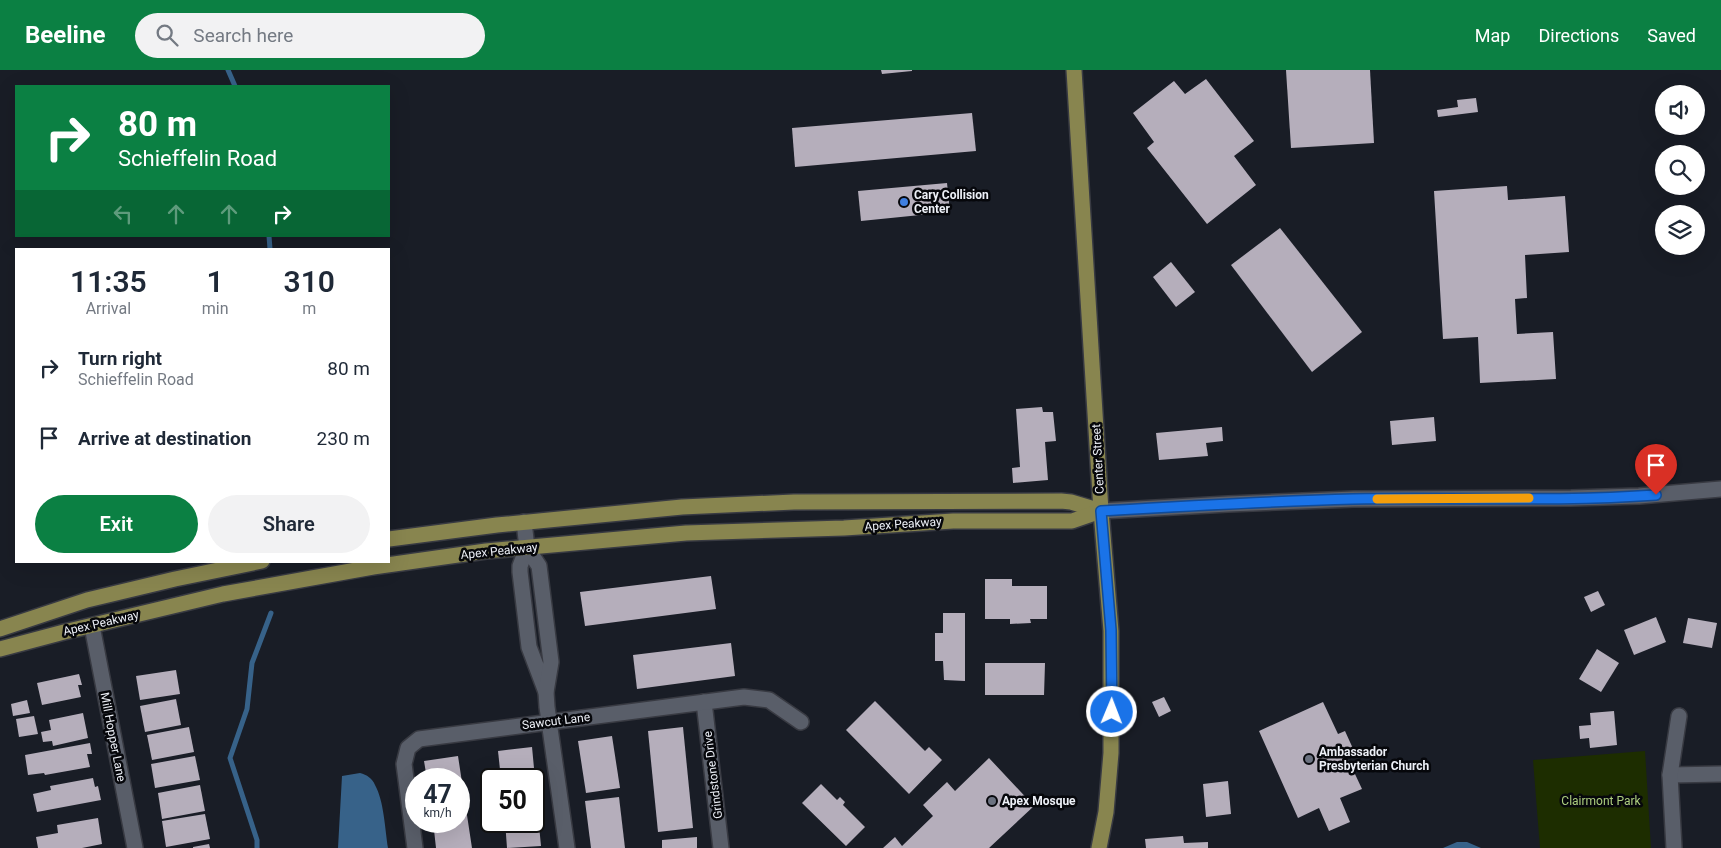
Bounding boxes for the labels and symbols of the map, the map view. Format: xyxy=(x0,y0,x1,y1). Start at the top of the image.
place label: Cary Collision Center xyxy=(914,188,989,216)
marker: Cary Collision Center xyxy=(898,196,910,208)
street label: Center Street xyxy=(1089,424,1107,494)
pin xyxy=(1635,444,1677,495)
street label: Apex Peakway xyxy=(864,514,942,534)
street label: Apex Peakway xyxy=(460,540,539,562)
street label: Apex Peakway xyxy=(62,607,141,639)
position arrow xyxy=(1085,685,1137,737)
street label: Mill Hopper Lane xyxy=(97,691,129,783)
street label: Sawcut Lane xyxy=(521,710,591,732)
street label: Grindstone Drive xyxy=(701,730,725,820)
place label: Ambassador Presbyterian Church xyxy=(1319,745,1429,773)
marker: Ambassador Presbyterian Church xyxy=(1303,753,1315,765)
speed limit sign: 50 xyxy=(480,768,545,833)
place label: Apex Mosque xyxy=(1002,794,1076,808)
park label: Clairmont Park xyxy=(1561,794,1642,808)
marker: Apex Mosque xyxy=(986,795,998,807)

